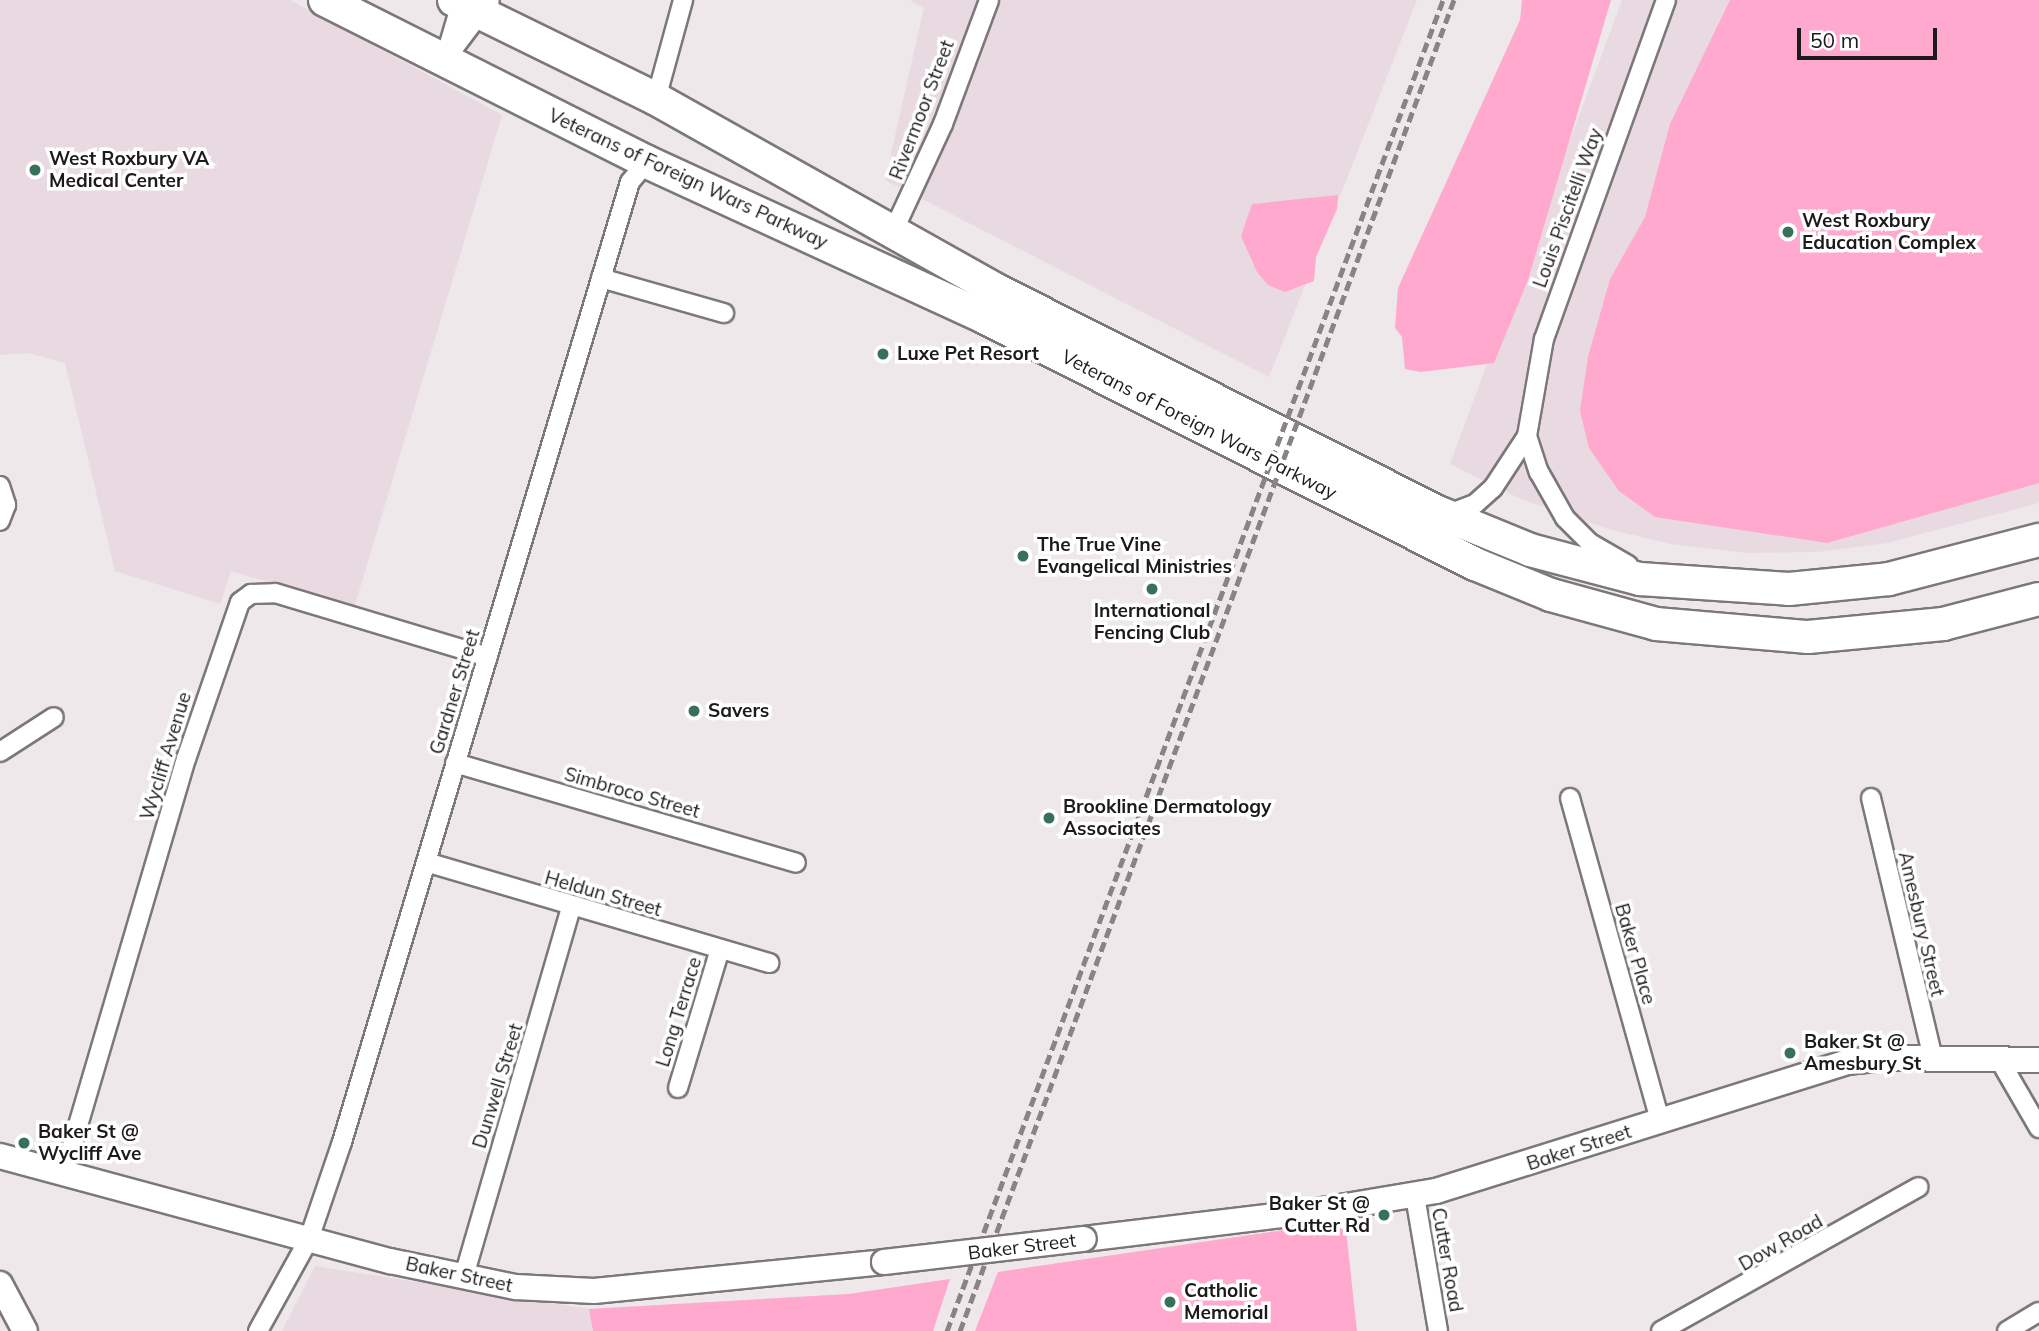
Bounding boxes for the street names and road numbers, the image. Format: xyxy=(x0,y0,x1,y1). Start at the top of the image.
street label: Rivermoor Street xyxy=(885,37,959,183)
street label: Veterans of Foreign Wars Parkway xyxy=(545,104,831,254)
street label: Louis Piscitelli Way xyxy=(1529,125,1607,291)
street label: Veterans of Foreign Wars Parkway xyxy=(1058,345,1340,505)
street label: Gardner Street xyxy=(425,627,485,757)
street label: Wycliff Avenue xyxy=(136,689,196,823)
street label: Simbroco Street xyxy=(562,763,702,823)
street label: Amesbury Street xyxy=(1893,849,1949,999)
street label: Heldun Street xyxy=(542,866,664,922)
street label: Baker Place xyxy=(1610,901,1660,1007)
street label: Long Terrace xyxy=(651,954,707,1070)
street label: Dunwell Street xyxy=(468,1021,528,1151)
street label: Baker Street xyxy=(1524,1120,1634,1176)
street label: Cutter Road xyxy=(1427,1206,1467,1314)
street label: Dow Road xyxy=(1735,1210,1827,1276)
street label: Baker Street xyxy=(967,1229,1077,1265)
street label: Baker Street xyxy=(404,1253,514,1297)

